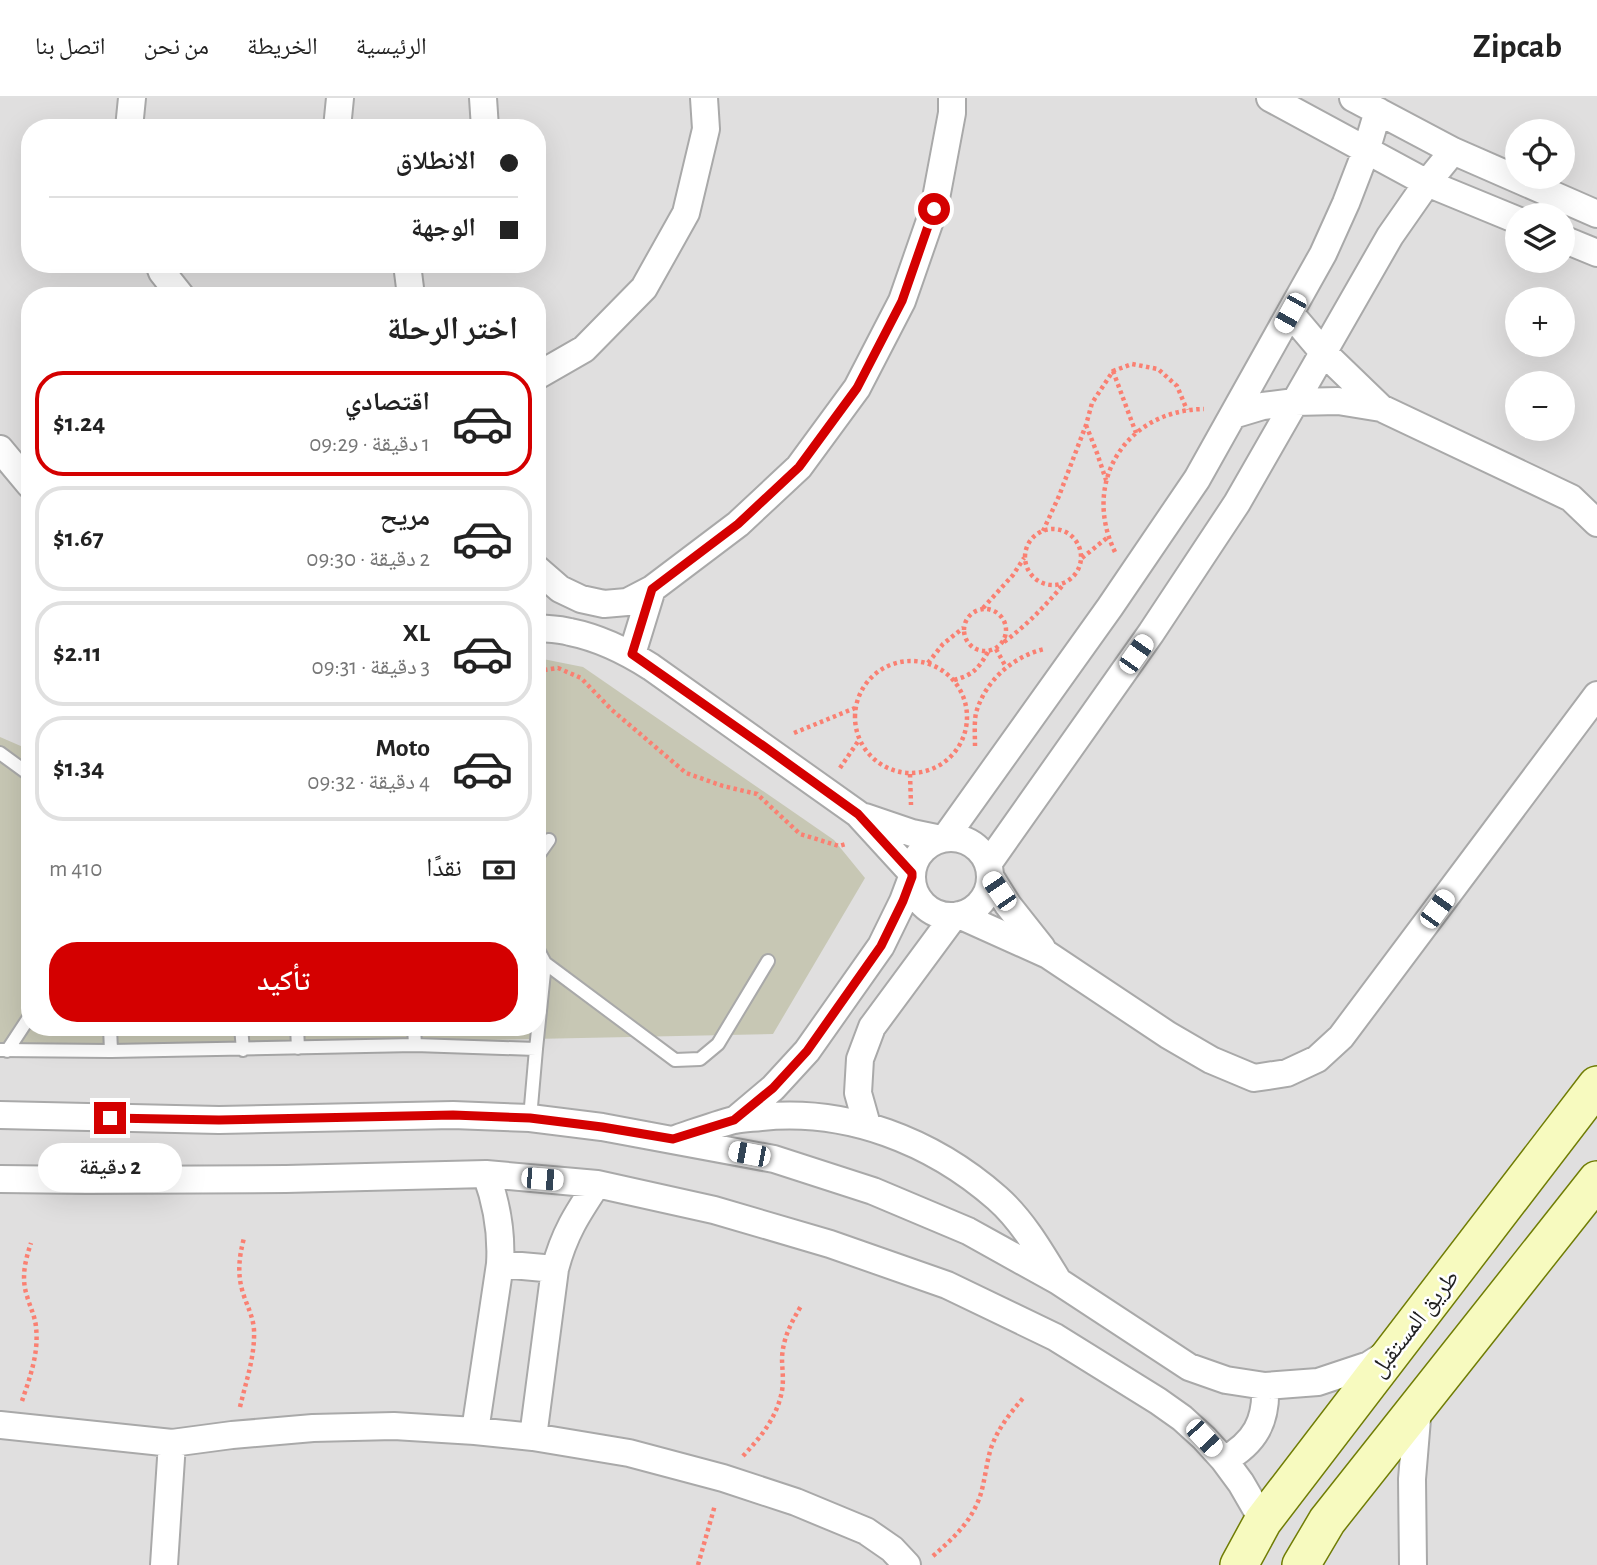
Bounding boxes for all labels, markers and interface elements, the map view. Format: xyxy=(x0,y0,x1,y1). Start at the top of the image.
text: Zipcab xyxy=(1473,31,1562,64)
text: اتصل بنا xyxy=(35,35,105,59)
text: من نحن xyxy=(143,35,209,59)
text: الخريطة xyxy=(247,35,318,59)
text: الرئيسية xyxy=(356,35,427,59)
map controls xyxy=(1505,119,1575,441)
button: locate xyxy=(1505,119,1575,189)
text: الانطلاق xyxy=(396,148,476,174)
route start xyxy=(918,193,950,225)
button: layers xyxy=(1505,203,1575,273)
text: الوجهة xyxy=(411,215,476,241)
button: + xyxy=(1505,287,1575,357)
car xyxy=(1271,290,1310,336)
text: اختر الرحلة xyxy=(387,313,518,345)
button: − xyxy=(1505,371,1575,441)
text: اقتصادي xyxy=(345,389,430,415)
icon: car xyxy=(451,392,514,455)
text: $1.24 xyxy=(53,410,105,436)
text: 1 دقيقة · 09:29 xyxy=(309,433,430,456)
text: مريح xyxy=(380,504,430,530)
icon: car xyxy=(451,507,514,570)
text: $1.67 xyxy=(53,525,104,551)
text: 2 دقيقة · 09:30 xyxy=(306,548,430,571)
text: XL xyxy=(403,620,430,646)
icon: car xyxy=(451,622,514,685)
car xyxy=(1116,631,1157,677)
text: $2.11 xyxy=(53,640,102,666)
text: 3 دقيقة · 09:31 xyxy=(311,656,430,679)
text: Moto xyxy=(375,735,430,761)
icon: car xyxy=(451,737,514,800)
text: $1.34 xyxy=(53,755,104,781)
text: 4 دقيقة · 09:32 xyxy=(307,771,430,794)
icon: cash xyxy=(480,851,518,889)
text: نقدًا xyxy=(426,855,462,881)
text: 410 m xyxy=(49,858,102,881)
car xyxy=(979,868,1020,914)
car xyxy=(1417,886,1458,932)
button: تأكيد xyxy=(49,942,518,1022)
route end xyxy=(94,1102,126,1134)
car xyxy=(727,1140,772,1168)
callout: 2 دقيقة xyxy=(38,1142,182,1192)
text: 2 دقيقة xyxy=(79,1156,141,1179)
car xyxy=(521,1167,564,1191)
street label: طريق المستقبل xyxy=(1366,1265,1465,1382)
car xyxy=(1182,1415,1227,1461)

